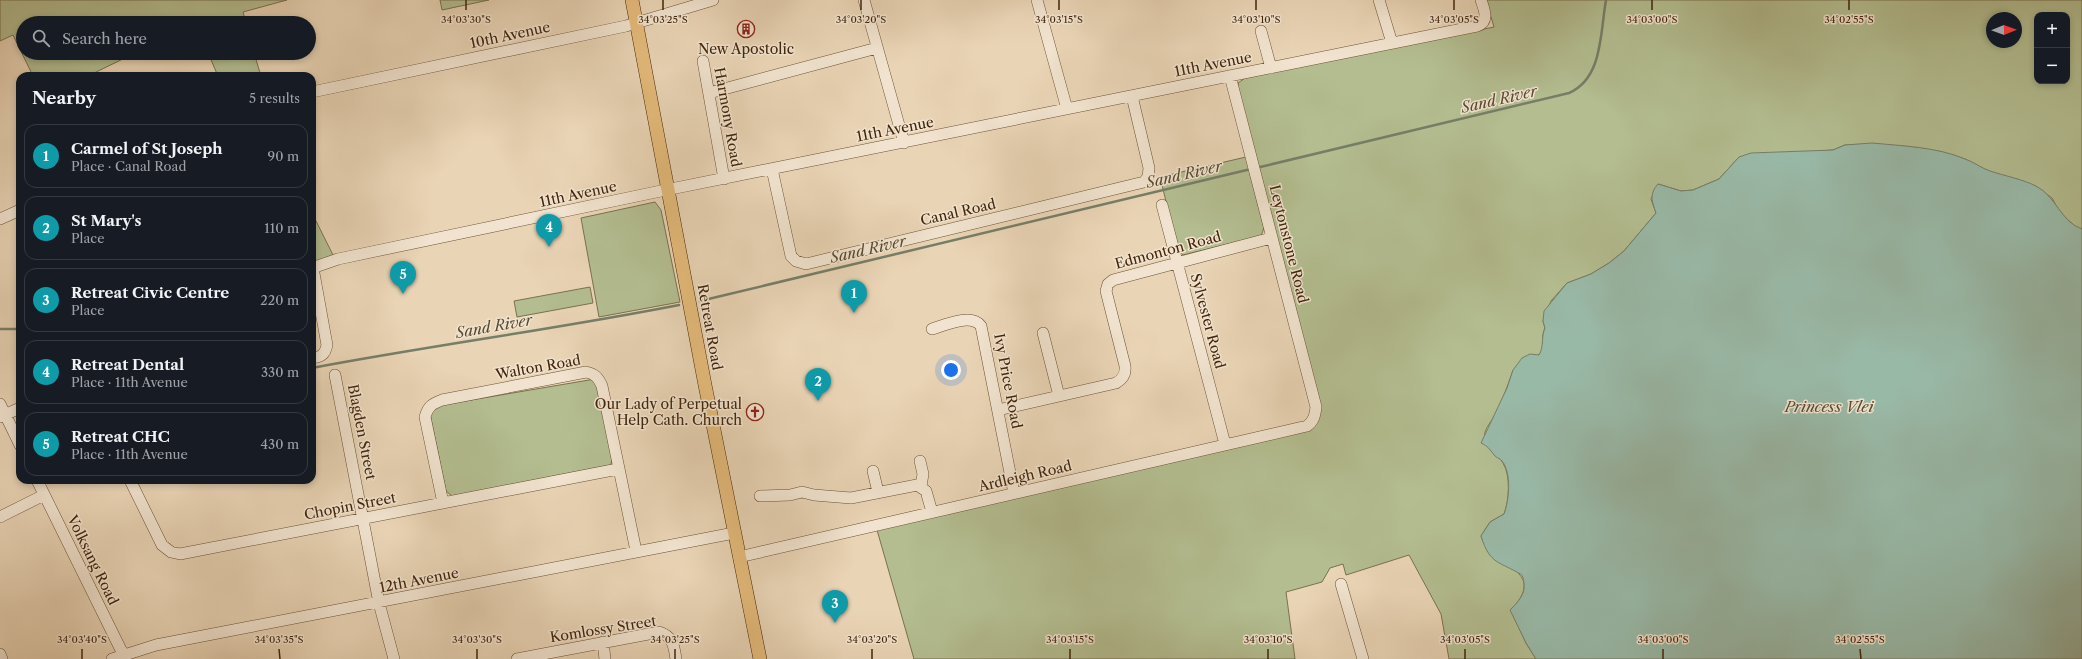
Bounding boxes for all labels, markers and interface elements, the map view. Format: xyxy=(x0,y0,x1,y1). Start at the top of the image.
north arrow xyxy=(1986,12,2022,48)
map controls xyxy=(2034,12,2070,84)
button: + xyxy=(2034,12,2070,48)
text: 34°03'30"S xyxy=(441,13,491,26)
text: 34°03'25"S xyxy=(638,13,688,26)
text: 34°03'20"S xyxy=(836,13,886,26)
text: 34°03'15"S xyxy=(1035,13,1083,26)
text: 34°03'10"S xyxy=(1232,13,1280,26)
text: 34°03'05"S xyxy=(1429,13,1479,26)
text: 34°03'00"S xyxy=(1627,13,1677,26)
text: 34°02'55"S xyxy=(1824,13,1874,26)
search box xyxy=(16,16,316,60)
street label: 10th Avenue xyxy=(468,18,552,52)
building icon: New Apostolic xyxy=(736,19,756,39)
icon: search xyxy=(30,27,52,49)
text: Search here xyxy=(62,29,147,48)
place label: New Apostolic xyxy=(698,40,794,58)
street label: 11th Avenue xyxy=(1173,48,1253,80)
button: − xyxy=(2034,48,2070,84)
street label: Harmony Road xyxy=(710,66,746,169)
water label: Sand River xyxy=(1458,81,1540,117)
text: Nearby xyxy=(32,88,96,108)
text: 5 results xyxy=(249,90,300,106)
street label: 11th Avenue xyxy=(855,113,935,145)
text: Carmel of St Joseph xyxy=(71,139,222,158)
text: 1 xyxy=(43,148,49,164)
text: 90 m xyxy=(268,148,299,164)
water label: Sand River xyxy=(1143,156,1225,192)
text: Place · Canal Road xyxy=(71,158,186,174)
street label: 11th Avenue xyxy=(538,177,618,211)
street label: Leytonstone Road xyxy=(1266,183,1313,305)
street label: Canal Road xyxy=(919,194,998,229)
text: St Mary's xyxy=(71,211,142,230)
pin: 4 xyxy=(536,214,562,247)
text: 2 xyxy=(42,220,50,236)
text: 110 m xyxy=(264,220,299,236)
street label: Edmonton Road xyxy=(1113,227,1224,273)
text: Place xyxy=(71,230,104,246)
water label: Sand River xyxy=(827,231,909,267)
pin: 5 xyxy=(390,261,416,294)
street label: Sylvester Road xyxy=(1187,271,1229,371)
pin: 1 xyxy=(841,280,867,313)
street label: Retreat Road xyxy=(694,282,727,372)
text: Retreat Civic Centre xyxy=(71,283,229,302)
text: 3 xyxy=(42,292,50,308)
text: 220 m xyxy=(260,292,299,308)
text: Place xyxy=(71,302,104,318)
water label: Sand River xyxy=(453,310,535,342)
street label: Ivy Price Road xyxy=(990,332,1026,431)
street label: Walton Road xyxy=(493,351,583,384)
text: Retreat Dental xyxy=(71,355,184,374)
your location xyxy=(941,360,961,380)
text: 4 xyxy=(42,364,50,380)
text: 330 m xyxy=(261,364,299,380)
pin: 2 xyxy=(805,368,831,401)
text: Place · 11th Avenue xyxy=(71,374,188,390)
street label: Blagden Street xyxy=(344,383,380,481)
place label: Our Lady of Perpetual Help Cath. Church xyxy=(595,395,742,429)
water label: Princess Vlei xyxy=(1784,397,1875,416)
church icon: Our Lady of Perpetual Help Cath. Church xyxy=(745,402,765,422)
text: Retreat CHC xyxy=(71,427,170,446)
text: 5 xyxy=(42,436,50,452)
text: 430 m xyxy=(261,436,299,452)
text: Place · 11th Avenue xyxy=(71,446,188,462)
street label: Ardleigh Road xyxy=(976,456,1074,496)
street label: Chopin Street xyxy=(303,488,398,524)
street label: Volksang Road xyxy=(63,511,123,608)
street label: 12th Avenue xyxy=(378,563,460,597)
pin: 3 xyxy=(822,590,848,623)
street label: Komlossy Street xyxy=(548,612,658,646)
text: 34°03'40"S xyxy=(57,633,107,646)
text: 34°03'35"S xyxy=(254,633,304,646)
text: 34°03'30"S xyxy=(452,633,502,646)
text: 34°03'25"S xyxy=(650,633,700,646)
text: 34°03'20"S xyxy=(847,633,897,646)
text: 34°03'15"S xyxy=(1046,633,1094,646)
text: 34°03'10"S xyxy=(1244,633,1292,646)
text: 34°03'05"S xyxy=(1440,633,1490,646)
text: 34°03'00"S xyxy=(1638,633,1688,646)
text: 34°02'55"S xyxy=(1835,633,1885,646)

